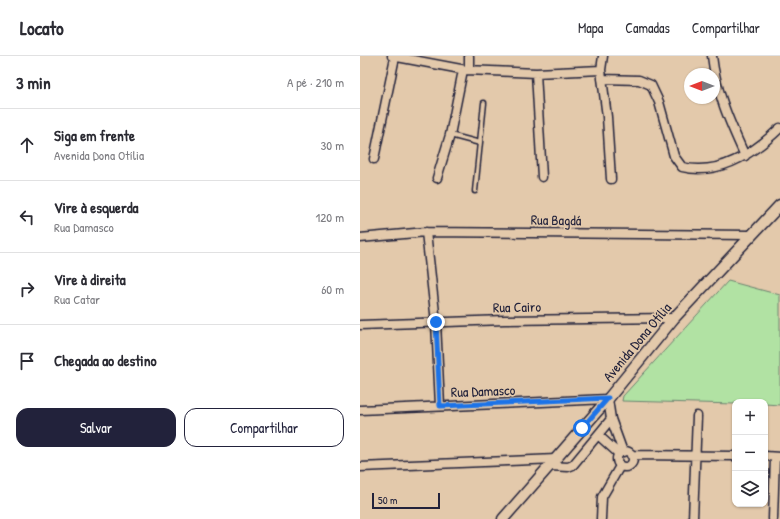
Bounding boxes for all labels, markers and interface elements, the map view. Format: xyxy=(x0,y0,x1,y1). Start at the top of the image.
text: Locato xyxy=(20,15,64,41)
text: Mapa xyxy=(578,18,603,37)
text: Camadas xyxy=(625,18,670,37)
text: Compartilhar xyxy=(692,18,760,37)
north arrow xyxy=(684,68,720,104)
text: 3 min xyxy=(16,71,51,94)
text: A pé · 210 m xyxy=(287,73,344,91)
text: Siga em frente xyxy=(54,125,135,146)
icon: ahead xyxy=(16,134,38,156)
text: 30 m xyxy=(321,136,344,154)
text: Avenida Dona Otília xyxy=(54,146,144,164)
text: Vire à esquerda xyxy=(54,197,138,218)
icon: left xyxy=(16,206,38,228)
text: 120 m xyxy=(316,208,344,226)
street label: Rua Bagdá xyxy=(531,210,582,230)
text: Rua Damasco xyxy=(54,218,114,236)
text: Vire à direita xyxy=(54,269,126,290)
icon: right xyxy=(16,278,38,300)
text: 60 m xyxy=(321,280,344,298)
text: Rua Catar xyxy=(54,290,100,308)
street label: Rua Cairo xyxy=(493,297,542,316)
street label: Avenida Dona Otília xyxy=(598,298,675,385)
route end xyxy=(427,313,445,331)
icon: arrive xyxy=(16,350,38,372)
text: Chegada ao destino xyxy=(54,350,157,371)
street label: Rua Damasco xyxy=(451,380,516,401)
map controls xyxy=(732,399,768,507)
button: + xyxy=(732,399,768,435)
button: Salvar xyxy=(16,408,176,447)
button: Compartilhar xyxy=(184,408,344,447)
route start xyxy=(573,419,591,437)
button: − xyxy=(732,435,768,471)
button: layers xyxy=(732,471,768,507)
scale bar xyxy=(372,491,440,510)
text: 50 m xyxy=(378,493,398,507)

